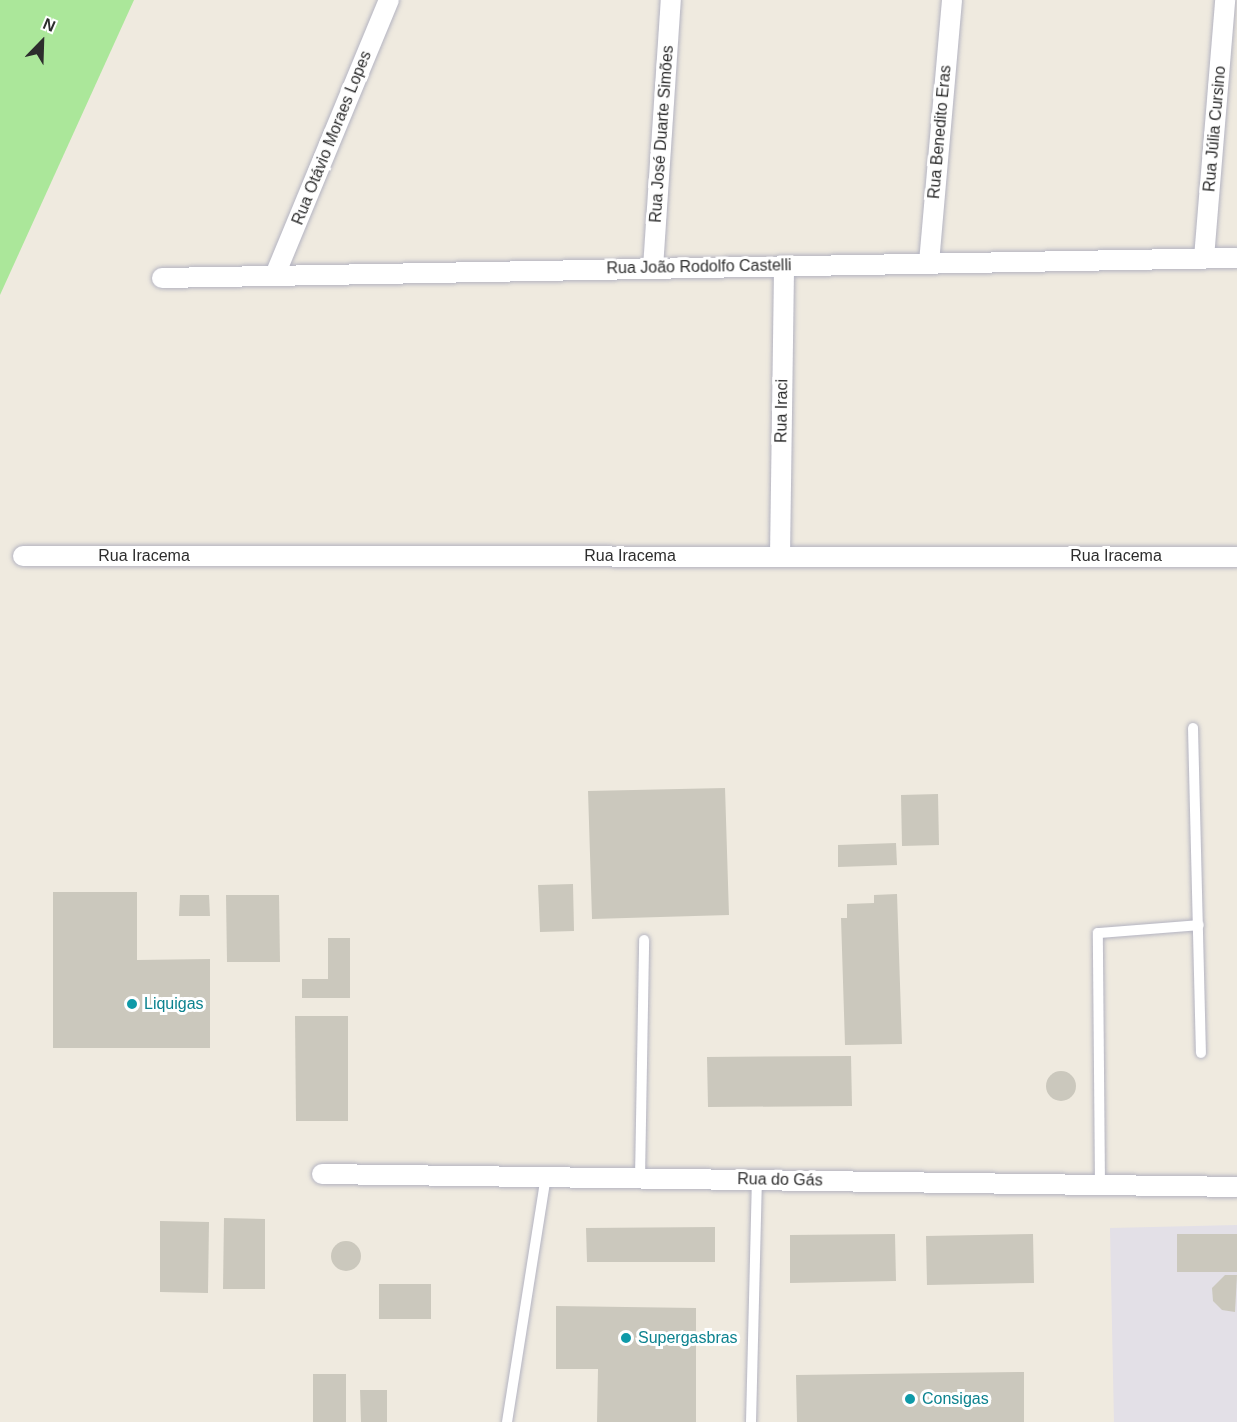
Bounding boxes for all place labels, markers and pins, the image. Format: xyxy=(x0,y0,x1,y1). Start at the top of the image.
place label: Liquigas xyxy=(144,994,204,1014)
marker: Liquigas xyxy=(125,997,139,1011)
place label: Supergasbras xyxy=(638,1328,738,1348)
marker: Supergasbras xyxy=(619,1331,633,1345)
place label: Consigas xyxy=(922,1389,989,1409)
marker: Consigas xyxy=(903,1392,917,1406)

